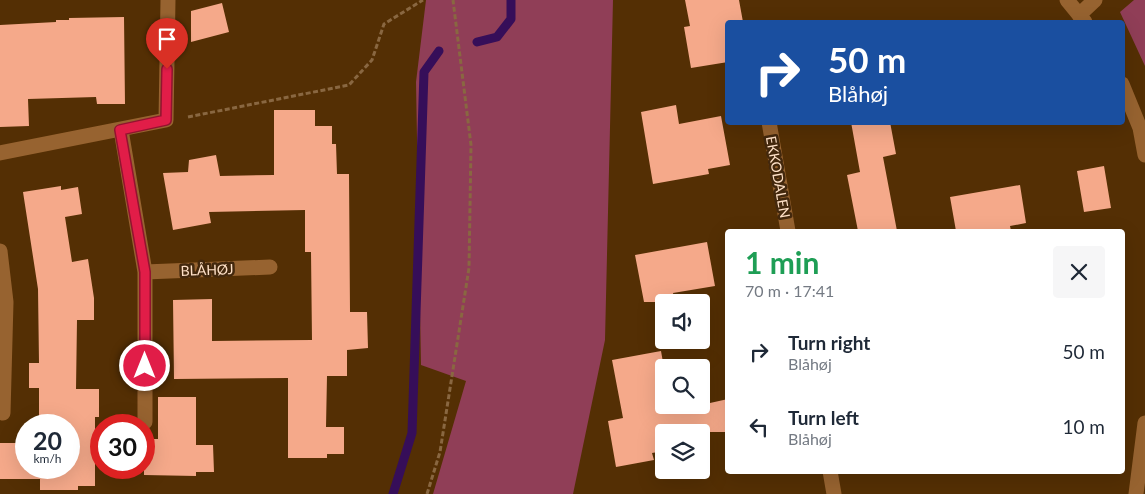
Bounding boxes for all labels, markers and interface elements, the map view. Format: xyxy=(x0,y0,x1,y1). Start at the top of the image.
pin xyxy=(146,18,188,69)
icon: arrive xyxy=(153,25,181,53)
text: 50 m xyxy=(828,38,906,80)
icon: right xyxy=(745,40,810,105)
text: Blåhøj xyxy=(828,80,888,107)
street label: EKKODALEN xyxy=(763,135,794,219)
text: 1 min xyxy=(745,244,819,280)
button: close xyxy=(1053,246,1105,298)
street label: BLÅHØJ xyxy=(180,260,234,279)
text: 70 m · 17:41 xyxy=(745,281,834,300)
map controls xyxy=(655,294,710,479)
button: sound xyxy=(655,294,710,349)
text: Turn right xyxy=(788,331,870,354)
icon: right xyxy=(745,338,773,366)
position arrow xyxy=(118,339,170,391)
text: 50 m xyxy=(1062,340,1105,363)
text: Blåhøj xyxy=(788,354,832,373)
button: search xyxy=(655,359,710,414)
text: Turn left xyxy=(788,406,859,429)
icon: left xyxy=(745,413,773,441)
speed limit sign: 30 xyxy=(90,414,155,479)
text: 10 m xyxy=(1062,415,1105,438)
button: layers xyxy=(655,424,710,479)
text: 20 xyxy=(33,425,62,455)
text: Blåhøj xyxy=(788,429,832,448)
text: km/h xyxy=(33,451,62,466)

